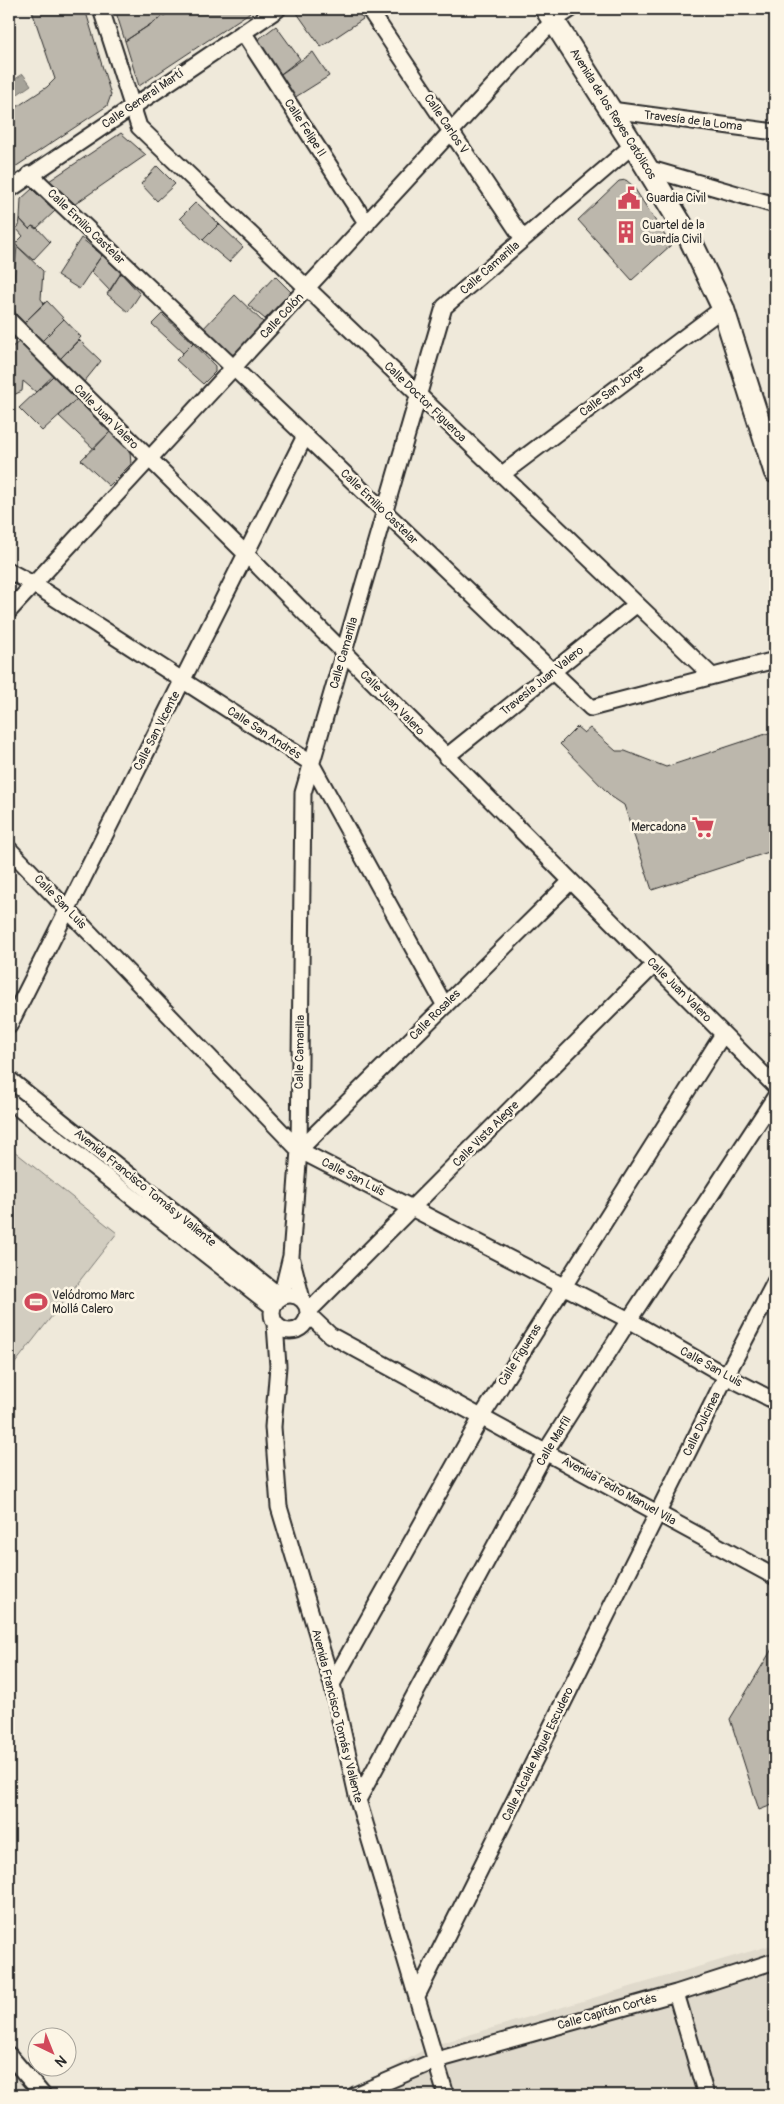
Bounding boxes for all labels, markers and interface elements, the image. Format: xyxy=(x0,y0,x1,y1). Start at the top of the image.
street label: Avenida de los Reyes Católicos xyxy=(566,46,660,183)
street label: Calle General Martí xyxy=(99,66,187,132)
street label: Calle Carlos V xyxy=(421,91,471,157)
street label: Calle Felipe II xyxy=(281,96,329,160)
street label: Travesía de la Loma xyxy=(643,108,743,135)
public building icon: Guardia Civil xyxy=(616,185,642,211)
street label: Calle Emilio Castelar xyxy=(44,186,128,268)
place label: Guardia Civil xyxy=(646,191,706,206)
place label: Cuartel de la Guardia Civil xyxy=(642,218,705,247)
building icon: Cuartel de la Guardia Civil xyxy=(613,219,639,245)
street label: Calle Camarilla xyxy=(457,238,523,298)
street label: Calle Colón xyxy=(257,290,307,342)
street label: Calle Doctor Figueroa xyxy=(381,359,470,445)
street label: Calle San Jorge xyxy=(577,362,647,420)
street label: Calle Juan Valero xyxy=(70,381,142,453)
street label: Calle Emilio Castelar xyxy=(337,466,421,548)
street label: Calle Camarilla xyxy=(327,615,362,691)
street label: Travesía Juan Valero xyxy=(497,642,587,719)
street label: Calle Juan Valero xyxy=(356,667,428,739)
street label: Calle San Vicente xyxy=(130,689,184,773)
street label: Calle San Andrés xyxy=(224,703,304,763)
supermarket icon: Mercadona xyxy=(690,814,716,840)
place label: Mercadona xyxy=(631,820,686,835)
street label: Calle San Luis xyxy=(31,872,90,933)
street label: Calle Juan Valero xyxy=(643,954,715,1026)
street label: Calle Rosales xyxy=(406,986,464,1044)
street label: Calle Camarilla xyxy=(292,1014,308,1089)
street label: Calle Vista Alegre xyxy=(450,1098,522,1170)
street label: Avenida Francisco Tomás y Valiente xyxy=(71,1126,219,1250)
street label: Calle San Luis xyxy=(319,1155,388,1200)
place label: Velódromo Marc Mollá Calero xyxy=(52,1288,135,1317)
sports icon: Velódromo Marc Mollá Calero xyxy=(23,1289,49,1315)
street label: Calle Figueras xyxy=(495,1321,545,1389)
street label: Calle San Luis xyxy=(677,1344,745,1391)
street label: Calle Dulcinea xyxy=(680,1389,724,1459)
street label: Calle Marfil xyxy=(533,1413,575,1469)
street label: Avenida Pedro Manuel Vila xyxy=(559,1453,679,1529)
street label: Avenida Francisco Tomás y Valiente xyxy=(308,1628,366,1804)
street label: Calle Alcalde Miguel Escudero xyxy=(499,1684,577,1823)
street label: Calle Capitán Cortés xyxy=(556,1990,659,2033)
north arrow xyxy=(28,2026,78,2076)
text: N xyxy=(51,2052,70,2071)

